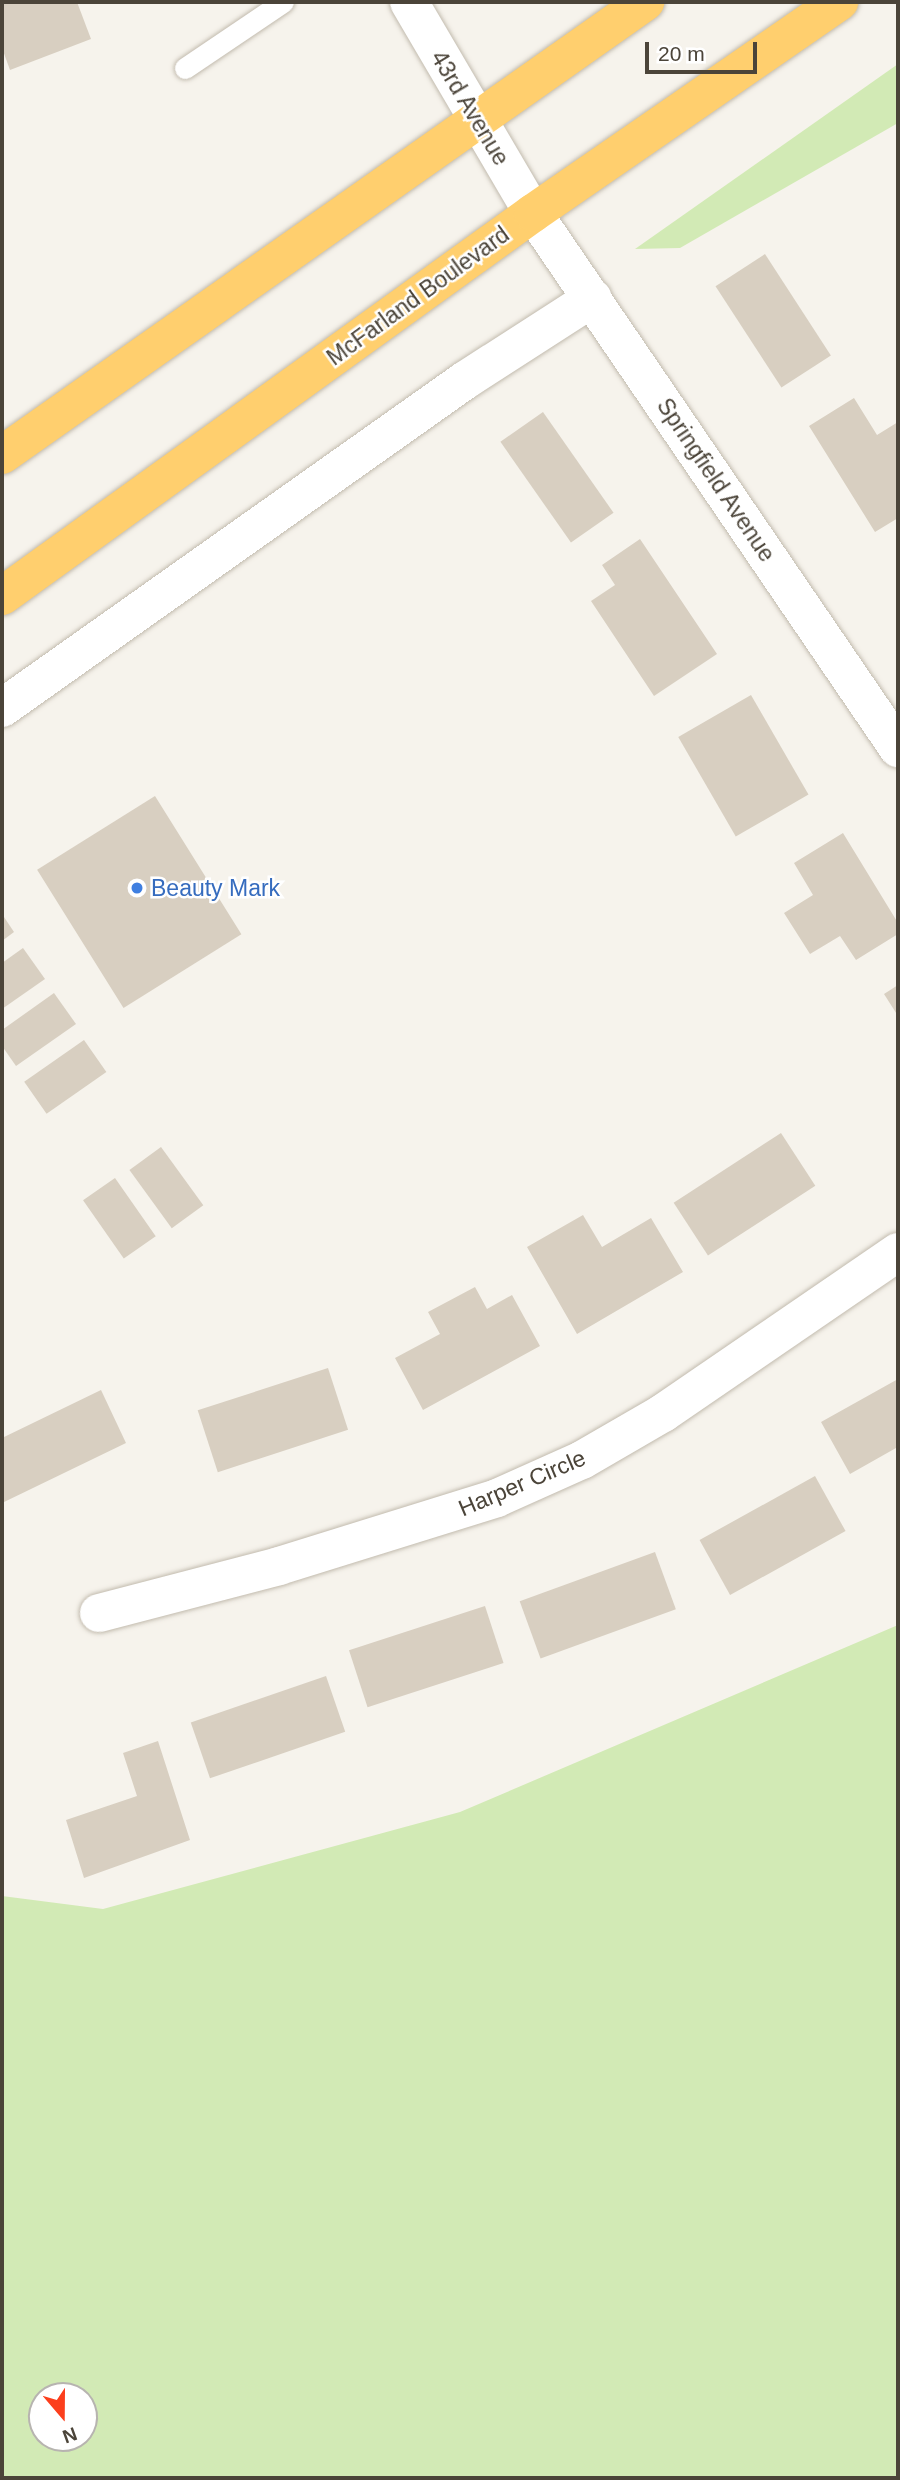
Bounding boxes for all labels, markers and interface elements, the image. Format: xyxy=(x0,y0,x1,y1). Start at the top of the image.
scale bar xyxy=(648,28,760,72)
text: 20 m xyxy=(658,42,705,65)
street label: 43rd Avenue xyxy=(425,45,515,171)
street label: McFarland Boulevard xyxy=(321,221,515,371)
street label: Springfield Avenue xyxy=(651,392,781,568)
place label: Beauty Mark xyxy=(151,874,280,902)
marker: Beauty Mark xyxy=(129,880,145,896)
street label: Harper Circle xyxy=(454,1444,590,1522)
north arrow xyxy=(28,2382,98,2452)
text: N xyxy=(60,2423,80,2448)

